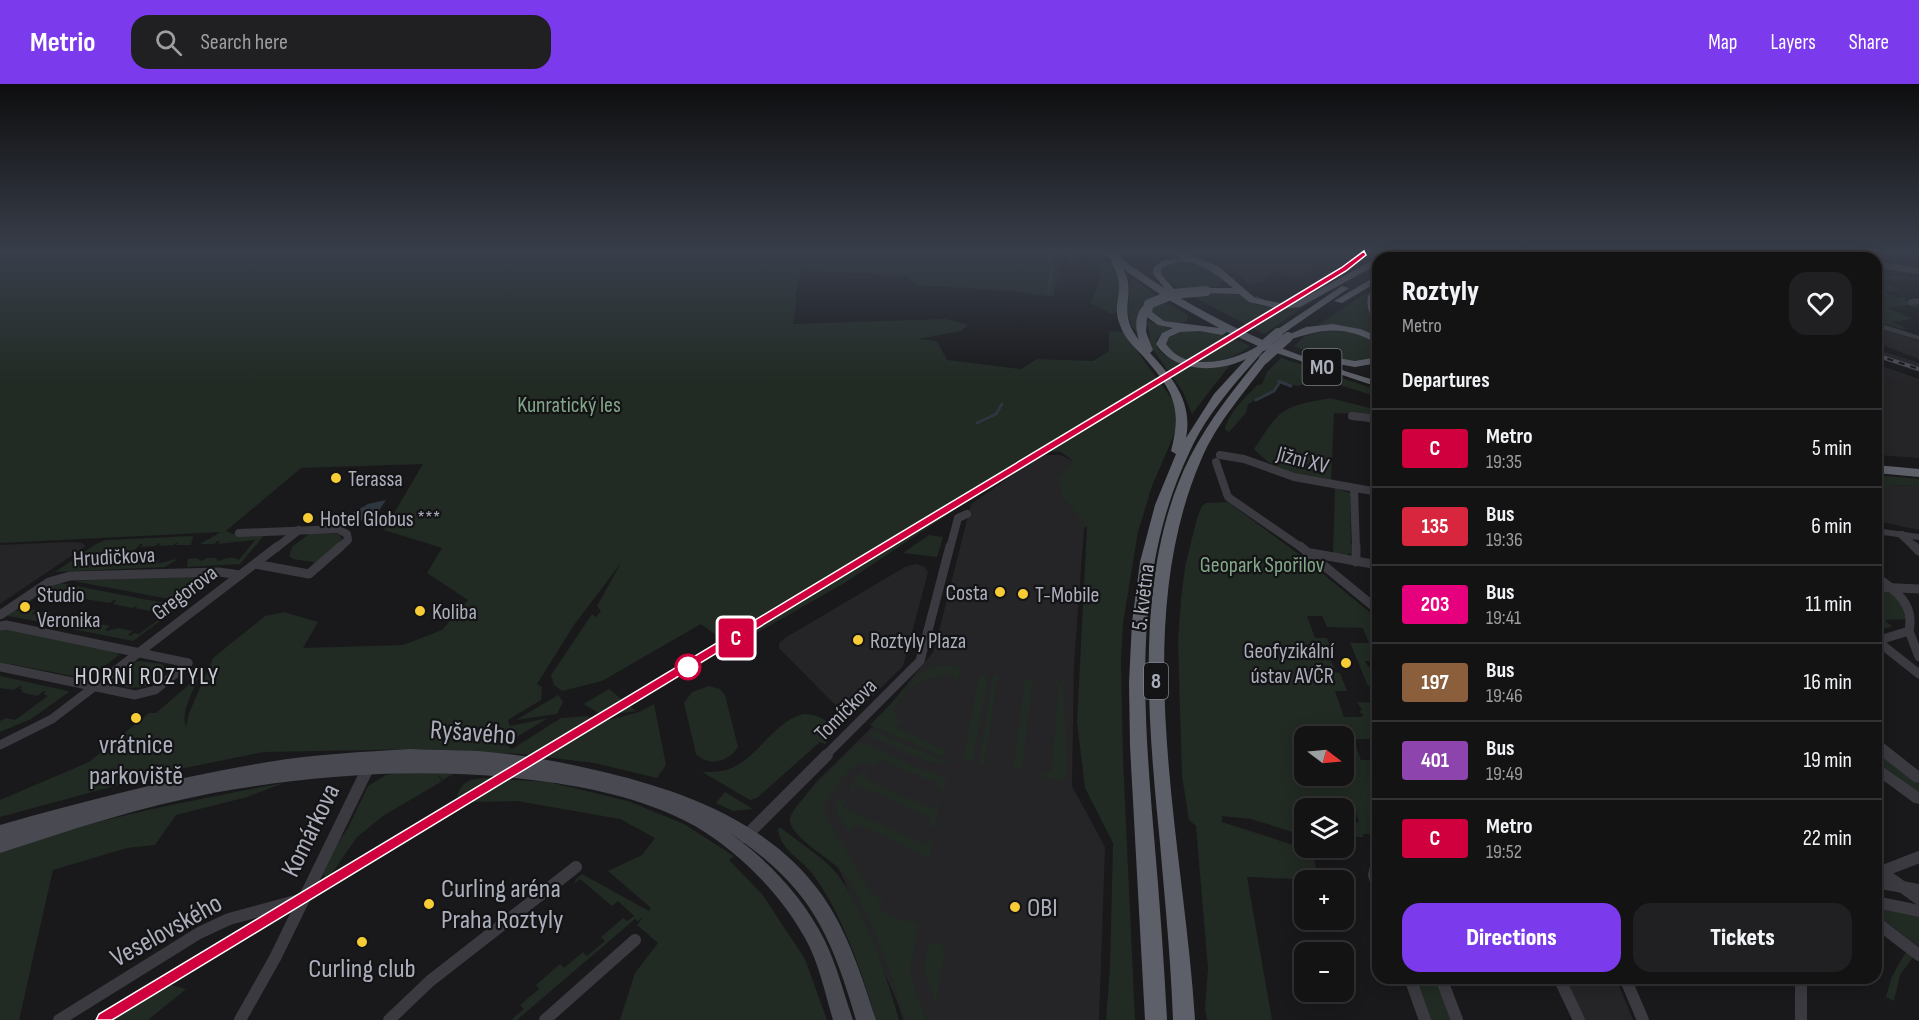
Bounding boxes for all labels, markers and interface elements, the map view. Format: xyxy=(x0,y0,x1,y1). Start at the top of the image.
search box xyxy=(131,15,551,69)
text: Metrio xyxy=(30,26,95,59)
icon: search xyxy=(152,26,185,59)
text: Search here xyxy=(200,29,288,56)
text: Map xyxy=(1708,30,1737,55)
text: Layers xyxy=(1770,30,1816,55)
text: Share xyxy=(1849,30,1889,55)
button: heart xyxy=(1789,272,1852,335)
text: Roztyly xyxy=(1402,275,1479,308)
text: Metro xyxy=(1402,314,1442,338)
road number: MO xyxy=(1302,349,1342,385)
text: Departures xyxy=(1402,367,1490,394)
park label: Kunratický les xyxy=(517,392,621,419)
text: Metro xyxy=(1486,423,1533,450)
text: 5 min xyxy=(1812,435,1852,462)
text: C xyxy=(1430,436,1440,461)
street label: Jižní XV xyxy=(1273,440,1332,480)
text: 19:35 xyxy=(1486,450,1522,474)
place label: Terassa xyxy=(348,466,403,493)
marker: Terassa xyxy=(329,471,343,485)
text: Bus xyxy=(1486,501,1515,528)
place label: Hotel Globus *** xyxy=(320,506,440,533)
marker: Hotel Globus *** xyxy=(301,511,315,525)
text: 6 min xyxy=(1811,513,1852,540)
text: 135 xyxy=(1422,514,1448,539)
text: 19:36 xyxy=(1486,528,1523,552)
street label: Hrudičkova xyxy=(72,542,156,573)
park label: Geopark Spořilov xyxy=(1200,552,1325,579)
street label: Gregorova xyxy=(147,560,223,627)
street label: 5. května xyxy=(1126,563,1161,632)
text: Bus xyxy=(1486,579,1515,606)
place label: Costa xyxy=(945,580,988,607)
place label: Studio Veronika xyxy=(37,582,101,634)
place label: T-Mobile xyxy=(1035,582,1099,609)
marker: Costa xyxy=(993,585,1007,599)
marker: T-Mobile xyxy=(1016,587,1030,601)
text: 11 min xyxy=(1805,591,1852,618)
text: 203 xyxy=(1421,592,1449,617)
place label: Koliba xyxy=(432,599,477,626)
marker: Studio Veronika xyxy=(18,600,32,614)
marker: Koliba xyxy=(413,604,427,618)
text: 19:41 xyxy=(1486,606,1521,630)
line badge: C xyxy=(716,618,756,658)
text: C xyxy=(731,626,741,651)
place label: Roztyly Plaza xyxy=(870,628,966,655)
marker: Roztyly Plaza xyxy=(851,633,865,647)
place label: Geofyzikální ústav AVČR xyxy=(1243,638,1335,690)
unlabelled marker xyxy=(675,654,701,680)
marker: Geofyzikální ústav AVČR xyxy=(1339,656,1353,670)
text: Bus xyxy=(1486,657,1515,684)
district label: HORNÍ ROZTYLY xyxy=(74,662,220,691)
road number: 8 xyxy=(1144,663,1168,699)
text: 16 min xyxy=(1804,669,1852,696)
text: 197 xyxy=(1421,670,1449,695)
street label: Tomíčkova xyxy=(809,673,883,747)
text: 19:46 xyxy=(1486,684,1523,708)
marker: vrátnice parkoviště xyxy=(129,711,143,725)
street label: Ryšavého xyxy=(429,714,517,752)
north arrow xyxy=(1294,726,1354,786)
map controls xyxy=(1294,726,1354,1002)
place label: vrátnice parkoviště xyxy=(89,729,183,792)
text: Bus xyxy=(1486,735,1515,762)
text: 19 min xyxy=(1803,747,1852,774)
text: 401 xyxy=(1421,748,1449,773)
text: 19:49 xyxy=(1486,762,1523,786)
street label: Komárkova xyxy=(275,779,347,882)
button: layers xyxy=(1294,798,1354,858)
text: Metro xyxy=(1486,813,1533,840)
text: 22 min xyxy=(1803,825,1852,852)
text: C xyxy=(1430,826,1440,851)
text: 19:52 xyxy=(1486,840,1522,864)
button: + xyxy=(1294,870,1354,930)
place label: Curling aréna Praha Roztyly xyxy=(441,873,563,936)
street label: Veselovského xyxy=(105,887,228,975)
place label: OBI xyxy=(1027,892,1058,924)
marker: Curling aréna Praha Roztyly xyxy=(422,897,436,911)
marker: OBI xyxy=(1008,900,1022,914)
button: Directions xyxy=(1402,903,1621,972)
button: Tickets xyxy=(1633,903,1852,972)
marker: Curling club xyxy=(355,935,369,949)
button: − xyxy=(1294,942,1354,1002)
place label: Curling club xyxy=(308,953,416,985)

